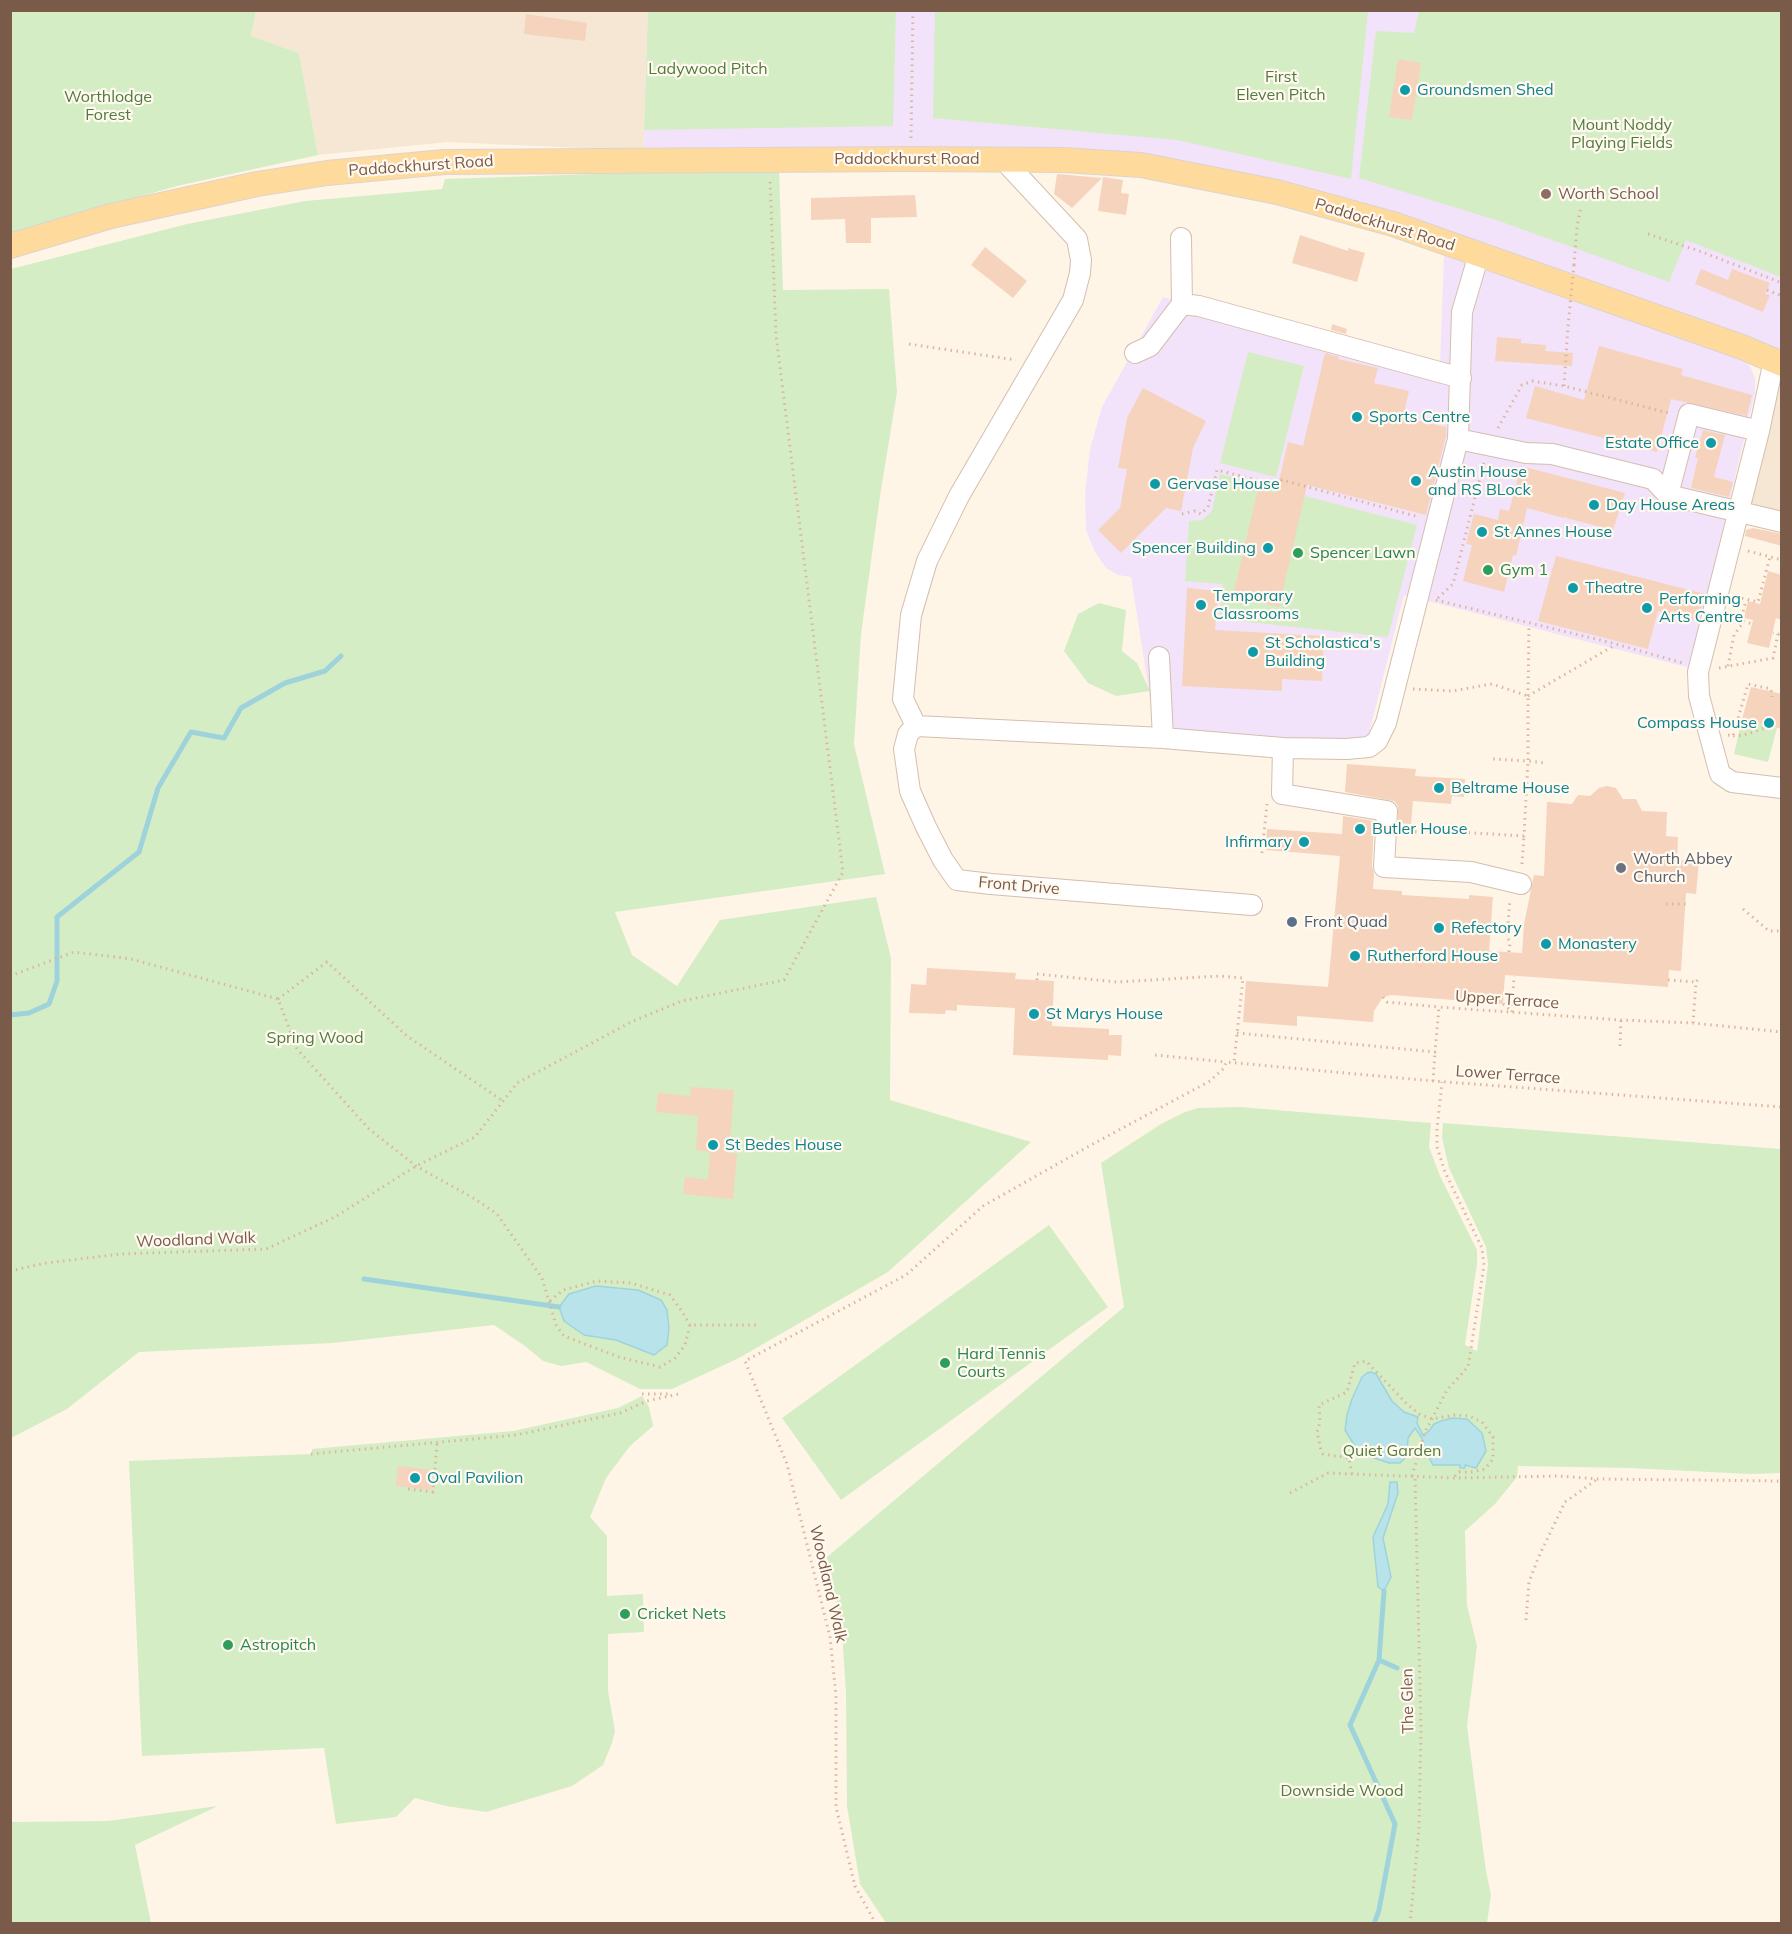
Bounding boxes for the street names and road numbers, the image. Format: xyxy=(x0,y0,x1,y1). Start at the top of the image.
street label: Paddockhurst Road xyxy=(834,149,980,169)
street label: Paddockhurst Road xyxy=(348,151,494,181)
street label: Paddockhurst Road xyxy=(1313,195,1457,255)
street label: Front Drive xyxy=(978,873,1060,899)
street label: Upper Terrace xyxy=(1454,987,1560,1013)
street label: Lower Terrace xyxy=(1455,1062,1561,1088)
street label: Woodland Walk xyxy=(136,1228,256,1252)
street label: Woodland Walk xyxy=(805,1523,851,1645)
street label: The Glen xyxy=(1398,1668,1418,1734)

